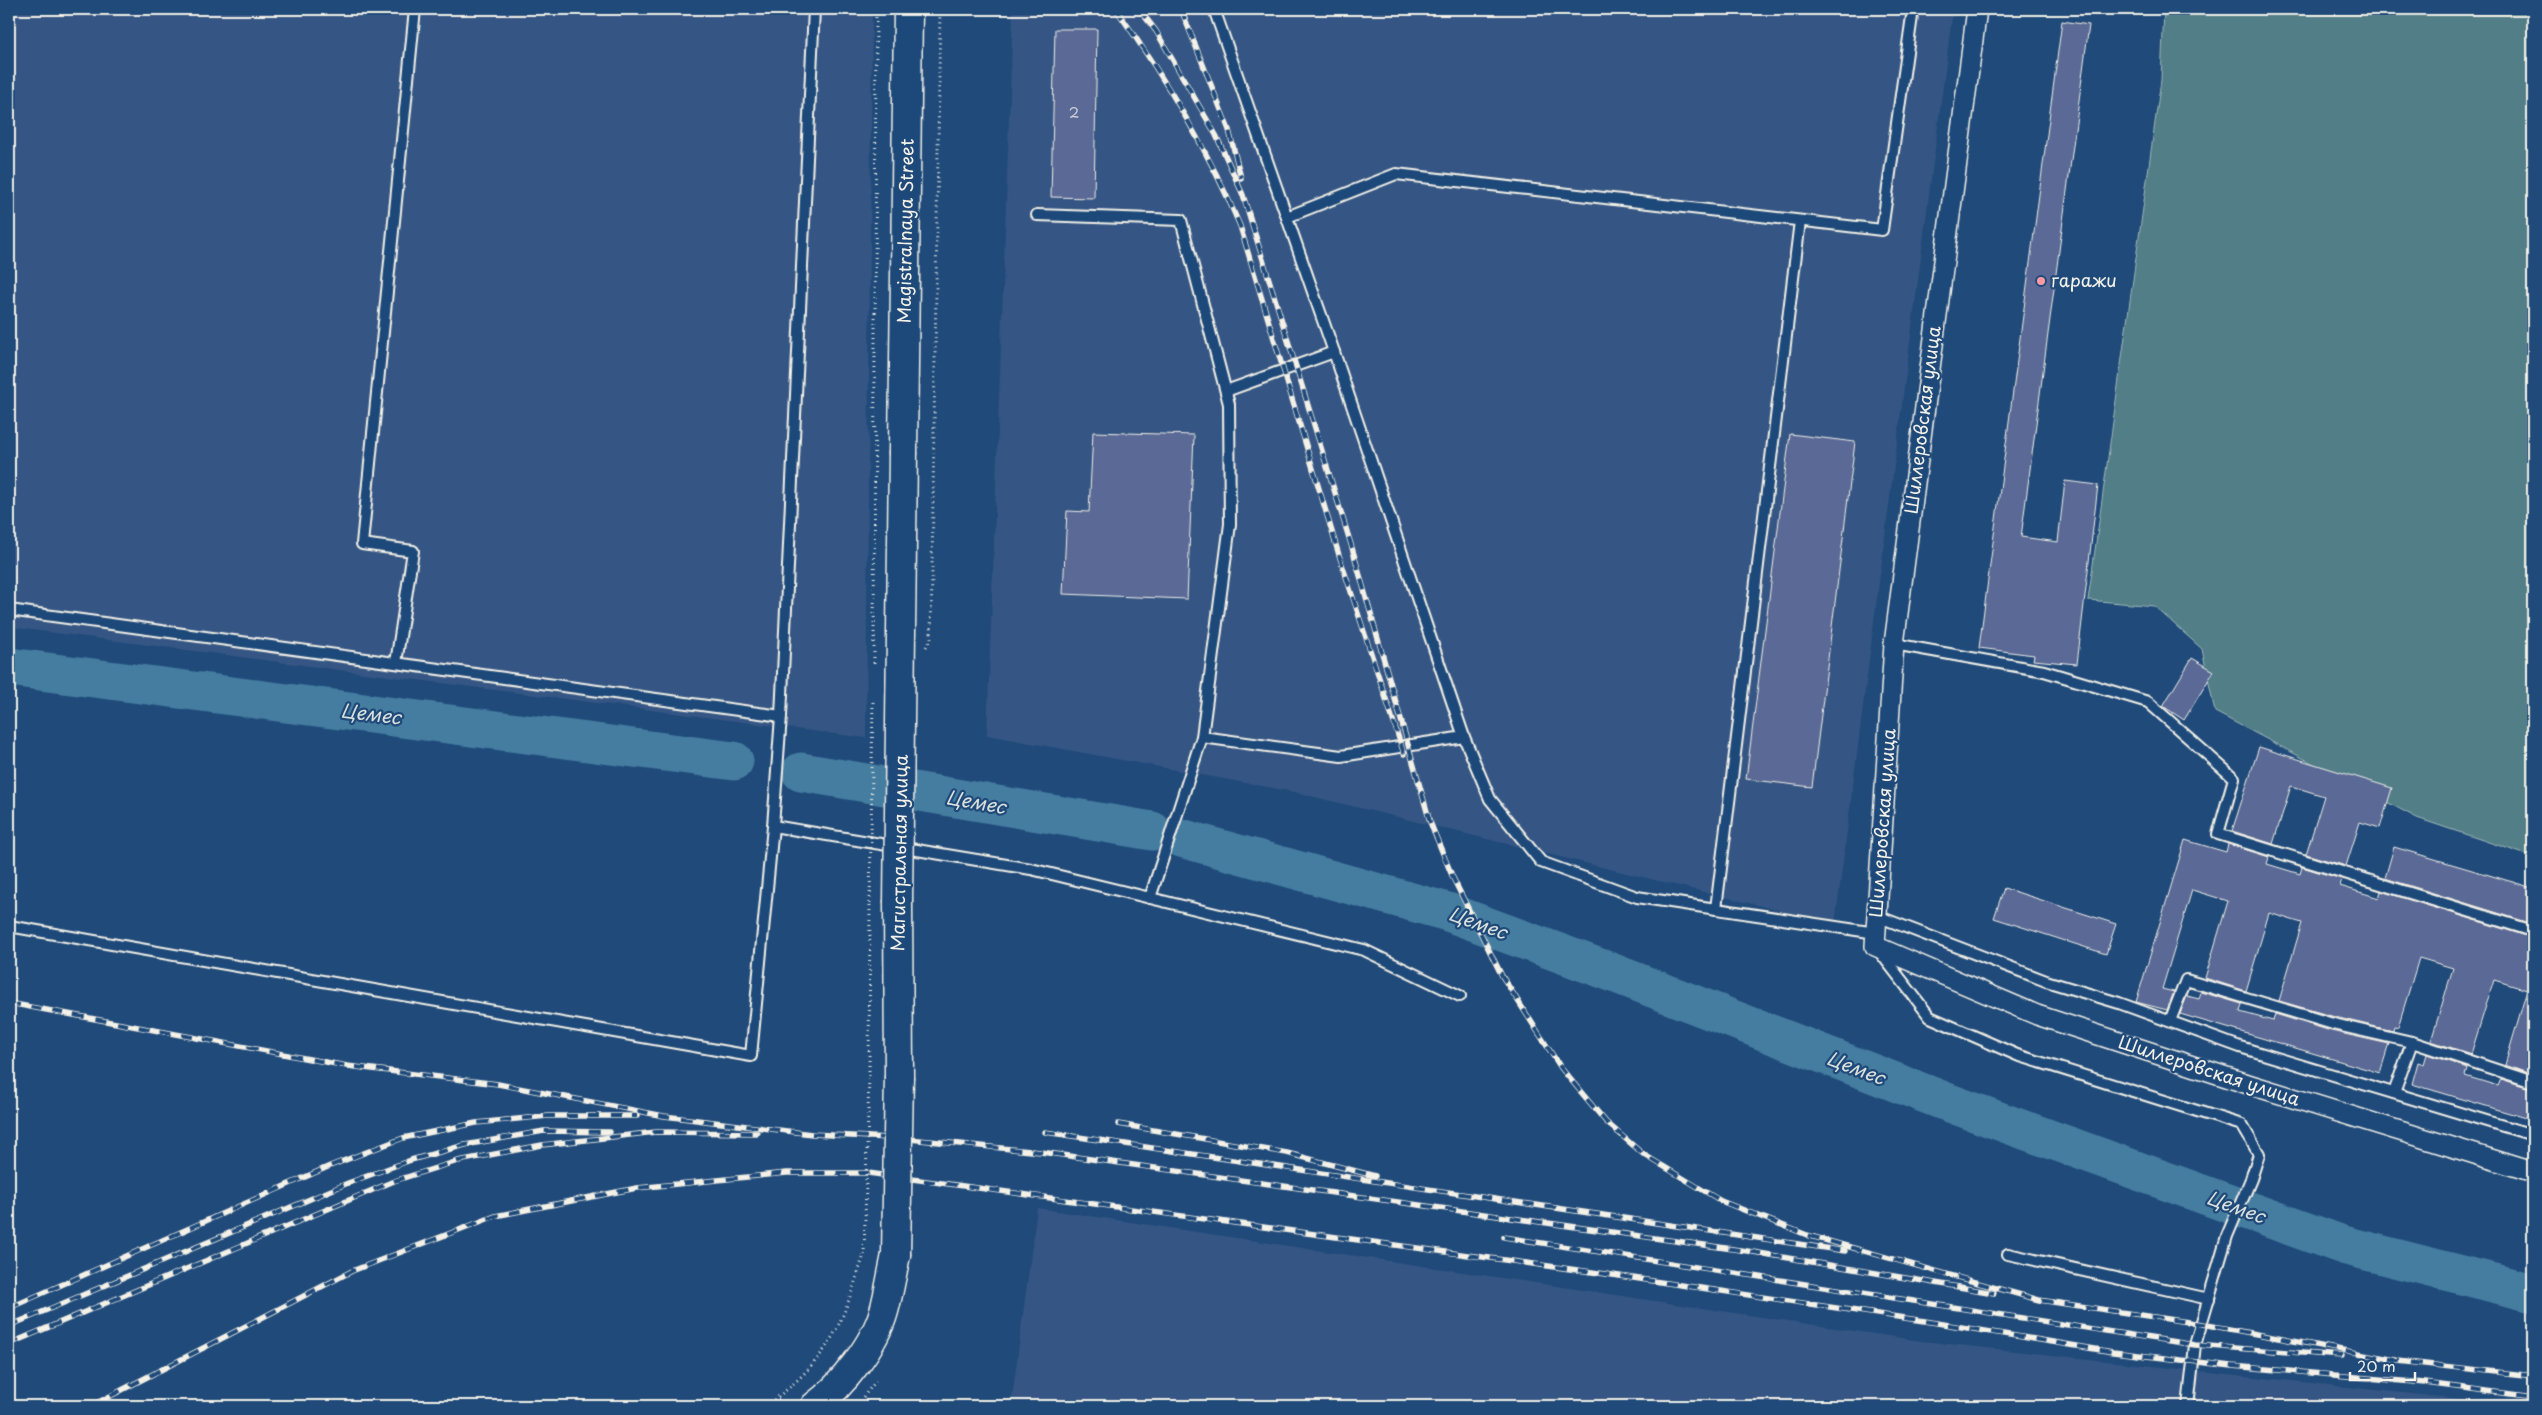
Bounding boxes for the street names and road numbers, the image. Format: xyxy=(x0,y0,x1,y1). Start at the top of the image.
street label: Magistralnaya Street xyxy=(889,138,920,324)
street label: Шиллеровская улица xyxy=(1897,323,1947,516)
street label: Шиллеровская улица xyxy=(1861,727,1902,918)
street label: Магистральная улица xyxy=(883,754,914,952)
street label: Шиллеровская улица xyxy=(2115,1027,2304,1112)

